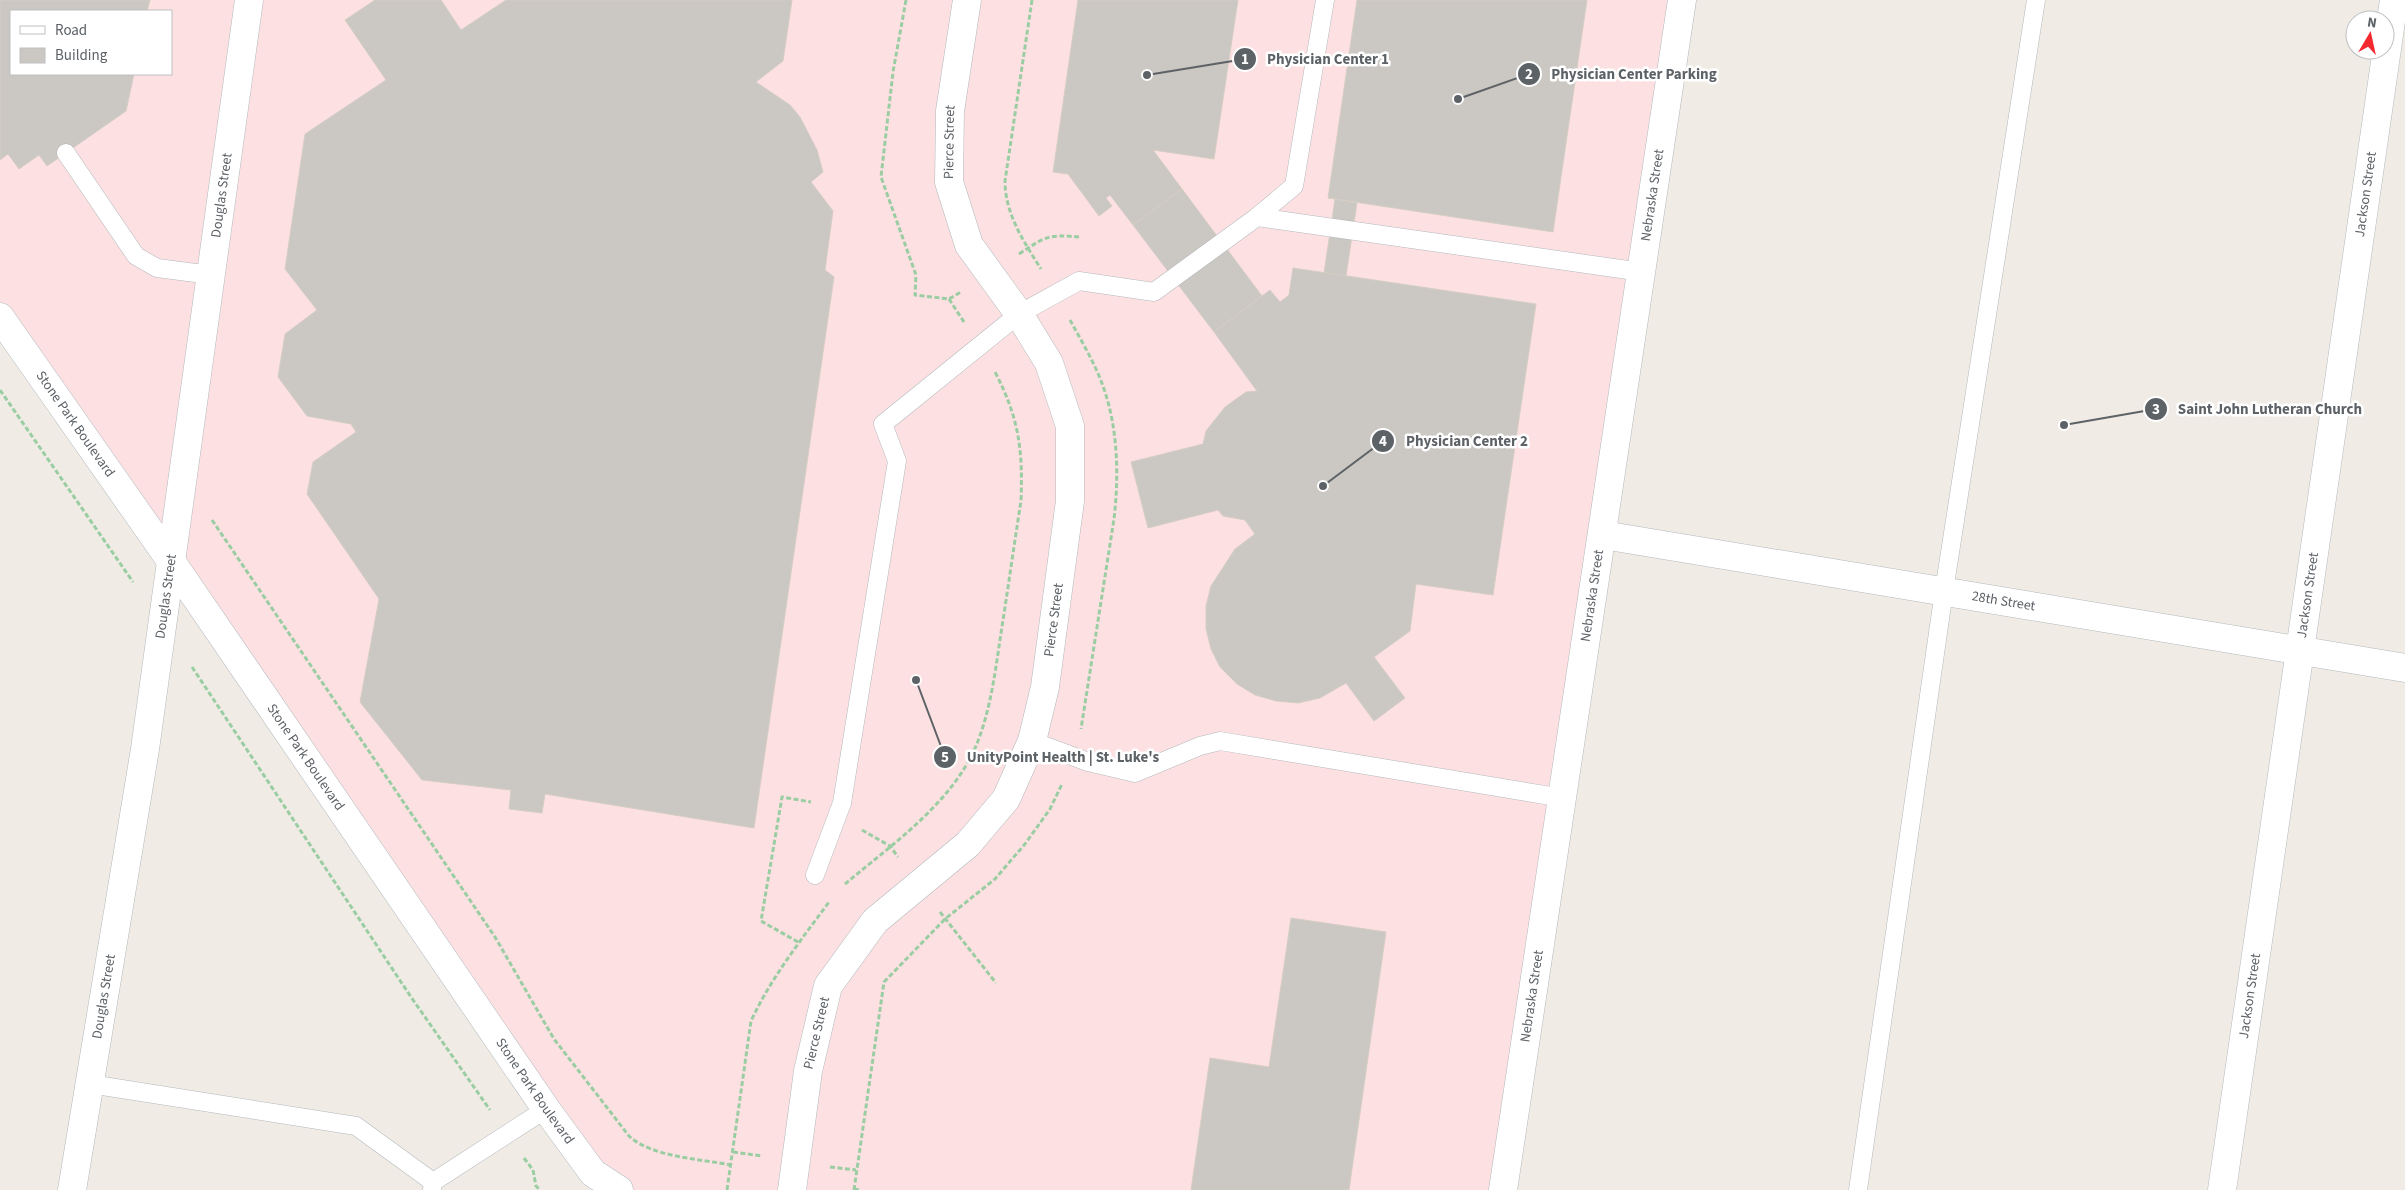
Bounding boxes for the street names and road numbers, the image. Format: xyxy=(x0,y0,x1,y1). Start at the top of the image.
street label: Pierce Street xyxy=(939,103,961,179)
street label: Nebraska Street xyxy=(1636,147,1669,243)
street label: Jackson Street xyxy=(2350,150,2382,238)
street label: Douglas Street xyxy=(206,151,238,239)
street label: Stone Park Boulevard xyxy=(31,367,119,481)
street label: Nebraska Street xyxy=(1576,548,1609,643)
street label: Jackson Street xyxy=(2292,551,2324,639)
street label: Douglas Street xyxy=(150,553,182,640)
street label: Pierce Street xyxy=(1039,582,1069,658)
street label: 28th Street xyxy=(1970,586,2037,617)
street label: Stone Park Boulevard xyxy=(262,700,349,815)
street label: Nebraska Street xyxy=(1515,948,1549,1044)
street label: Jackson Street xyxy=(2234,952,2266,1040)
street label: Douglas Street xyxy=(87,953,121,1040)
street label: Pierce Street xyxy=(799,995,835,1071)
street label: Stone Park Boulevard xyxy=(490,1034,579,1149)

